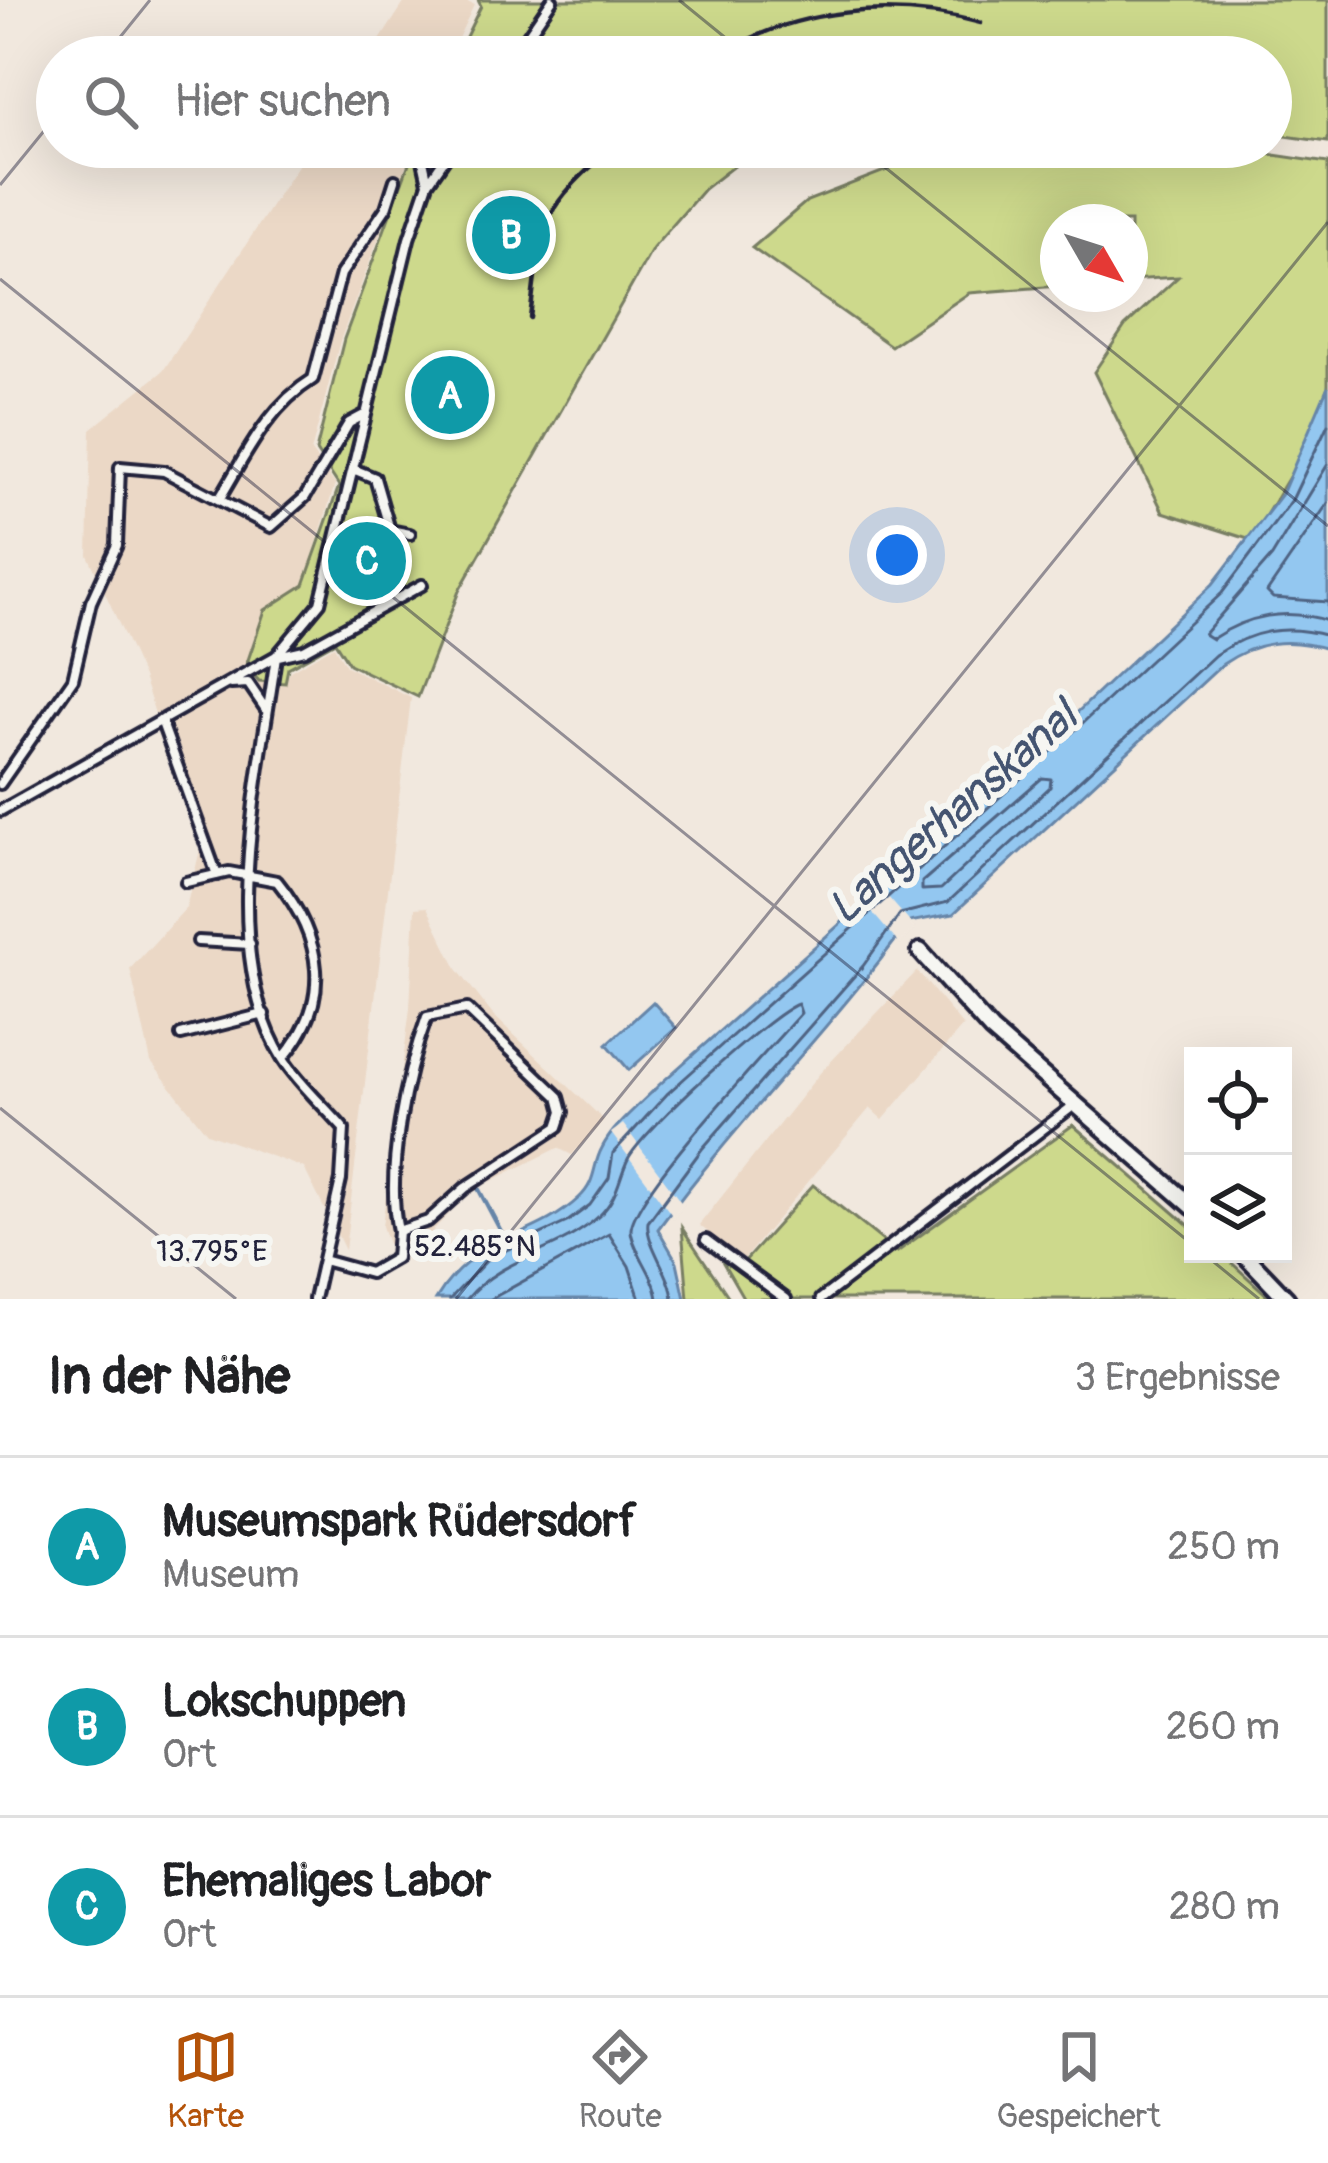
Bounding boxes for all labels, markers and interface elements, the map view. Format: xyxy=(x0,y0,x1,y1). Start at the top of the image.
search box xyxy=(36,36,1292,168)
icon: search xyxy=(78,69,144,135)
text: Hier suchen xyxy=(174,74,391,130)
pin: B xyxy=(472,190,550,280)
north arrow xyxy=(1040,204,1148,312)
pin: A xyxy=(411,350,489,440)
pin: C xyxy=(328,516,406,606)
your location xyxy=(867,525,927,585)
water label: Langerhanskanal xyxy=(817,687,1092,937)
map controls xyxy=(1184,1047,1292,1263)
button: locate xyxy=(1184,1047,1292,1155)
button: layers xyxy=(1184,1155,1292,1263)
text: 52.485°N xyxy=(414,1228,536,1265)
text: 13.795°E xyxy=(156,1233,268,1270)
text: In der Nähe xyxy=(48,1345,290,1409)
text: 3 Ergebnisse xyxy=(1074,1353,1280,1402)
text: Museumspark Rüdersdorf xyxy=(162,1494,637,1550)
text: A xyxy=(74,1522,100,1571)
text: 250 m xyxy=(1167,1522,1280,1571)
text: Museum xyxy=(162,1550,299,1599)
text: Lokschuppen xyxy=(162,1674,406,1730)
text: B xyxy=(76,1702,98,1751)
text: 260 m xyxy=(1166,1702,1280,1751)
text: Ort xyxy=(162,1730,216,1779)
text: Ehemaliges Labor xyxy=(162,1854,491,1910)
text: C xyxy=(75,1882,99,1931)
text: 280 m xyxy=(1169,1882,1280,1931)
text: Ort xyxy=(162,1910,216,1959)
tab: Karte xyxy=(167,2024,244,2137)
tab: Route xyxy=(579,2024,662,2137)
tab: Gespeichert xyxy=(996,2024,1161,2137)

